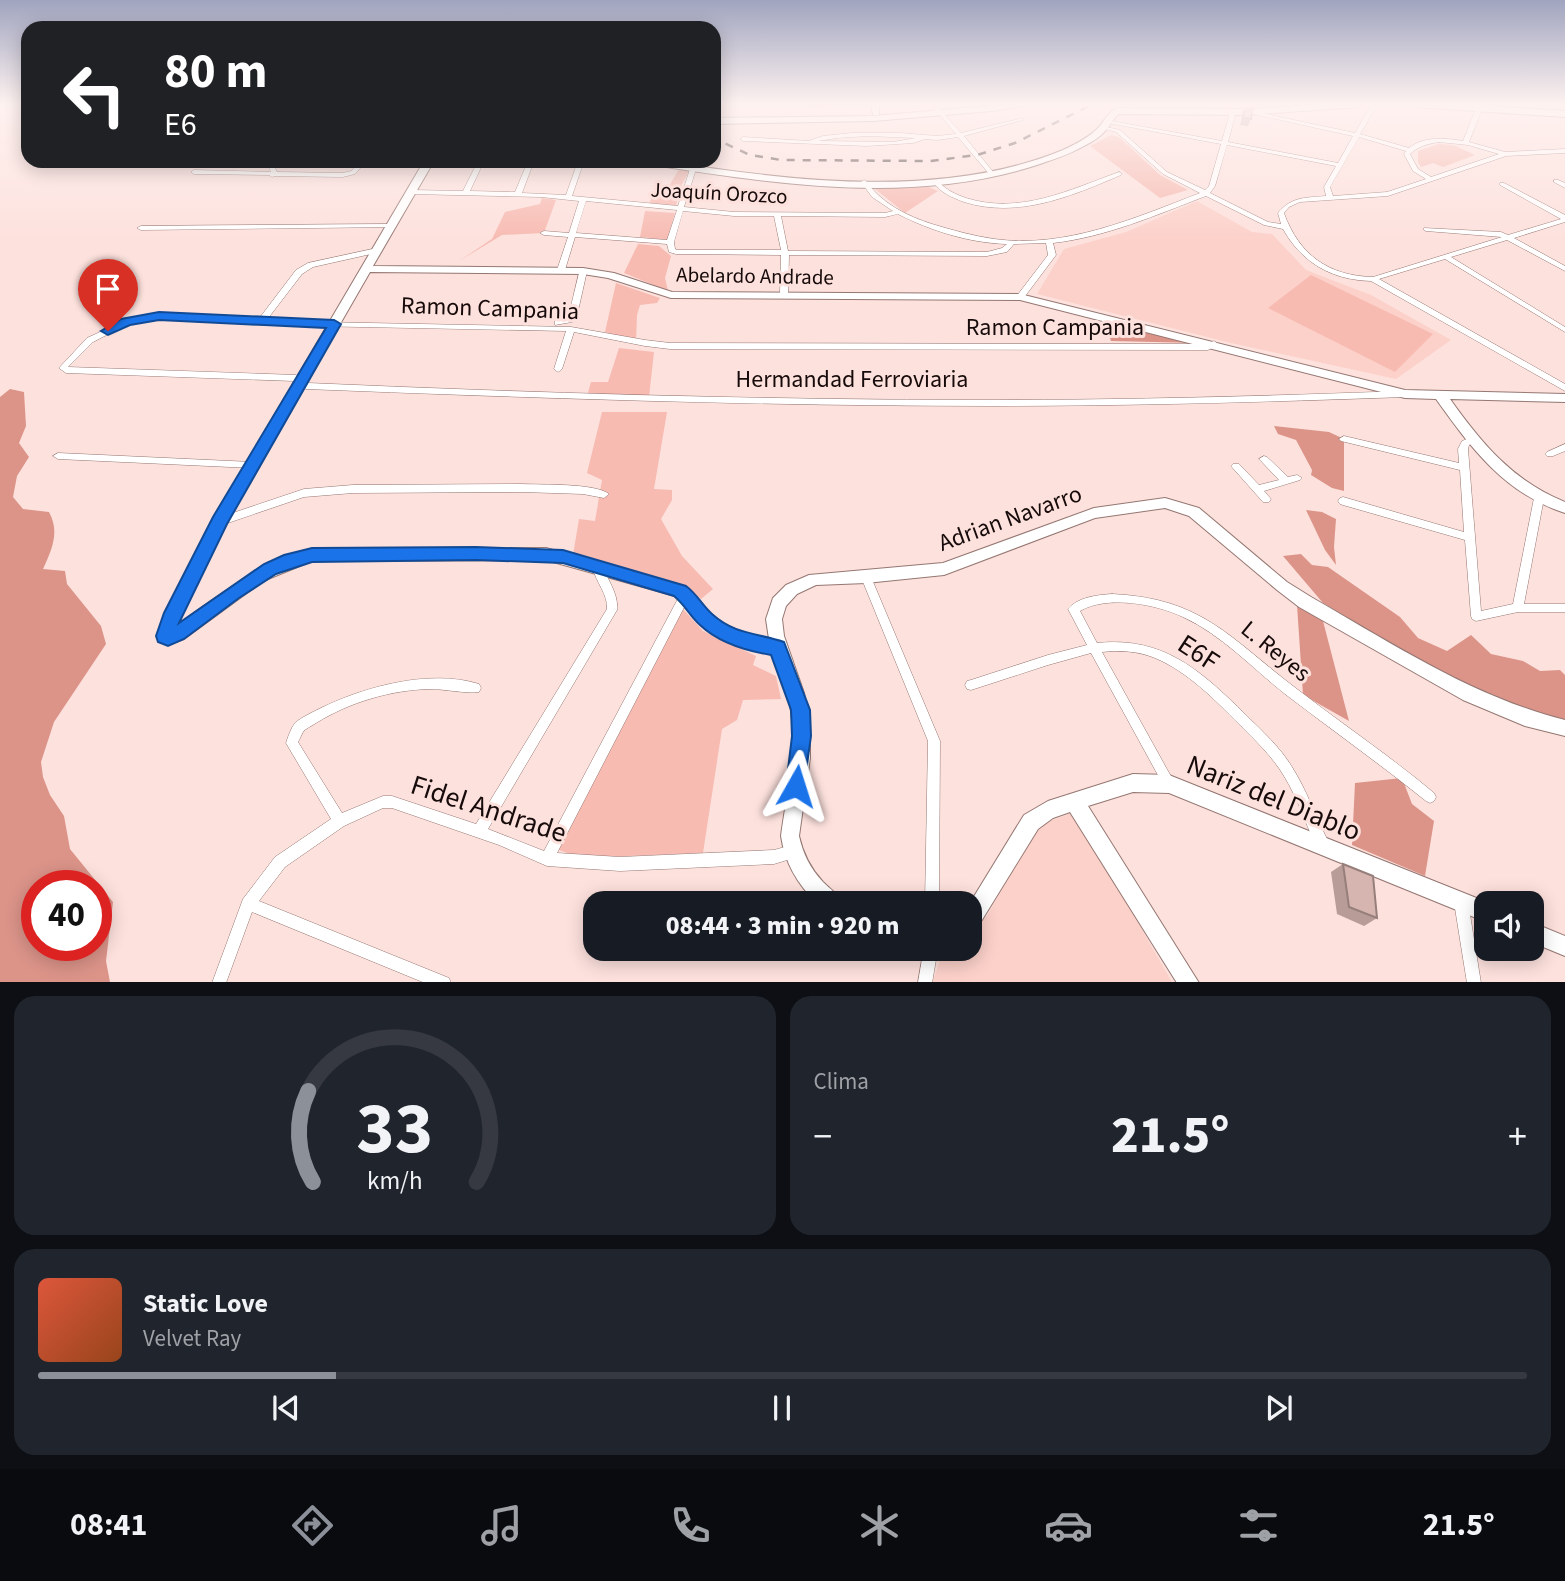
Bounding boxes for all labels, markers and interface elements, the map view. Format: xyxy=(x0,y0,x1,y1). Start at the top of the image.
text: 80 m xyxy=(164,37,268,107)
icon: left xyxy=(49,49,140,140)
text: E6 xyxy=(164,102,197,148)
street label: Joaquín Orozco xyxy=(650,174,788,212)
pin xyxy=(78,259,138,331)
street label: Abelardo Andrade xyxy=(676,260,834,292)
icon: arrive xyxy=(89,270,127,308)
street label: Ramon Campania xyxy=(400,288,580,329)
street label: Ramon Campania xyxy=(966,310,1144,345)
street label: Hermandad Ferroviaria xyxy=(736,362,968,397)
street label: Adrian Navarro xyxy=(933,476,1087,561)
street label: L. Reyes xyxy=(1233,612,1318,690)
street label: E6F xyxy=(1170,624,1227,681)
street label: Nariz del Diablo xyxy=(1181,745,1367,851)
position arrow xyxy=(759,749,833,823)
street label: Fidel Andrade xyxy=(406,765,572,853)
speed limit sign: 40 xyxy=(21,870,112,961)
map controls xyxy=(1474,891,1544,961)
button: sound xyxy=(1474,891,1544,961)
text: 08:44 · 3 min · 920 m xyxy=(666,907,899,944)
text: Clima xyxy=(814,1065,869,1098)
text: 33 xyxy=(356,1077,433,1181)
text: 21.5° xyxy=(1111,1099,1230,1173)
text: − xyxy=(814,1110,832,1164)
text: + xyxy=(1508,1110,1527,1164)
text: km/h xyxy=(367,1162,423,1198)
text: Static Love xyxy=(143,1285,268,1322)
text: Velvet Ray xyxy=(143,1322,241,1355)
icon: previous xyxy=(267,1389,305,1427)
icon: pause xyxy=(763,1389,801,1427)
icon: next xyxy=(1260,1389,1298,1427)
icon: directions xyxy=(288,1501,337,1550)
icon: music xyxy=(477,1501,526,1550)
icon: phone xyxy=(666,1501,715,1550)
icon: climate xyxy=(855,1501,904,1550)
icon: car xyxy=(1044,1501,1093,1550)
icon: filters xyxy=(1234,1501,1283,1550)
text: 08:41 xyxy=(70,1502,147,1548)
text: 21.5° xyxy=(1423,1502,1495,1548)

